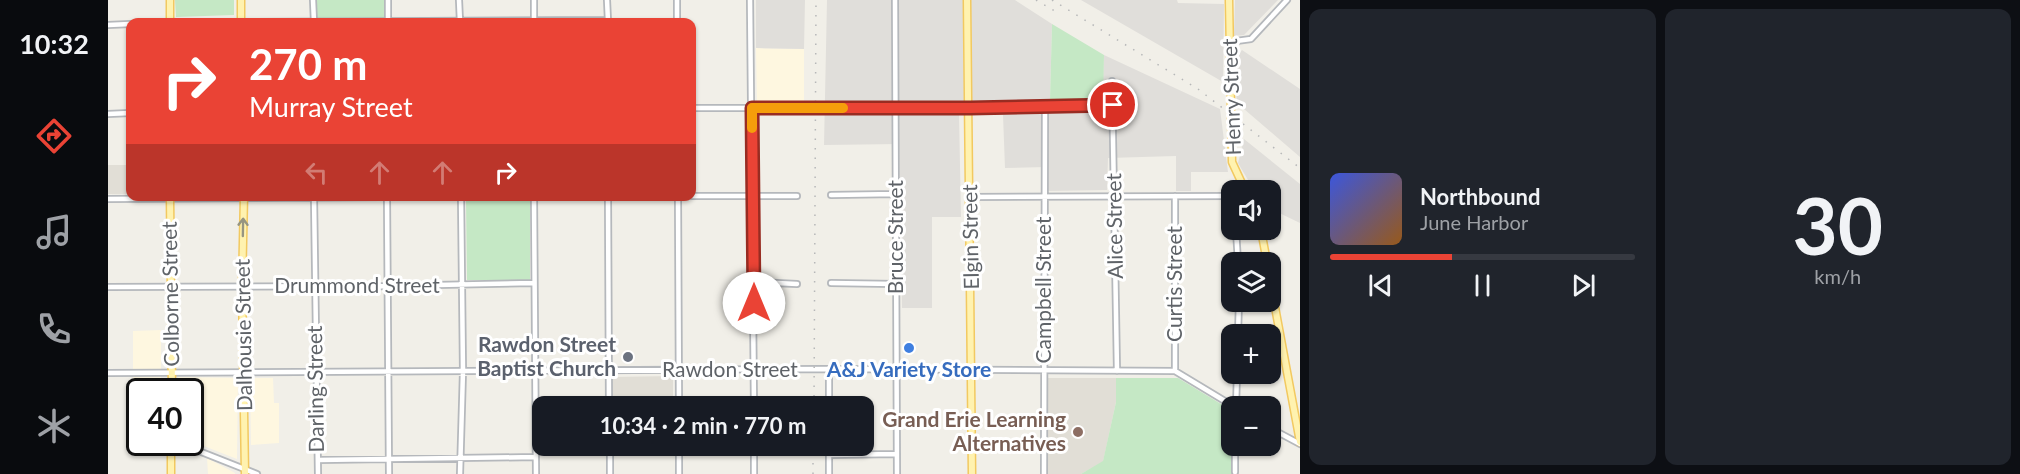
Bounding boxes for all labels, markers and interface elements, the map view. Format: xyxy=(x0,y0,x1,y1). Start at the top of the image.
text: 10:32 xyxy=(19,27,89,60)
street label: Henry Street xyxy=(1216,38,1245,156)
text: 270 m xyxy=(249,39,367,89)
icon: right xyxy=(150,42,228,120)
pin xyxy=(1087,79,1138,130)
icon: arrive xyxy=(1096,88,1129,121)
text: Murray Street xyxy=(249,90,413,123)
icon: directions xyxy=(33,115,75,157)
icon: left xyxy=(300,156,333,189)
icon: ahead xyxy=(363,156,396,189)
icon: ahead xyxy=(426,156,459,189)
icon: right xyxy=(489,156,522,189)
street label: Alice Street xyxy=(1100,172,1127,279)
text: 30 xyxy=(1793,178,1883,272)
street label: Bruce Street xyxy=(882,179,907,294)
map controls xyxy=(1221,180,1281,456)
button: sound xyxy=(1221,180,1281,240)
text: Northbound xyxy=(1420,183,1540,210)
street label: Elgin Street xyxy=(956,184,983,290)
text: June Harbor xyxy=(1420,210,1528,234)
icon: music xyxy=(33,211,75,253)
street label: Campbell Street xyxy=(1030,216,1055,363)
one-way arrow xyxy=(237,217,249,237)
street label: Colborne Street xyxy=(156,221,183,367)
street label: Curtis Street xyxy=(1161,226,1186,342)
button: layers xyxy=(1221,252,1281,312)
street label: Dalhousie Street xyxy=(229,258,256,411)
text: km/h xyxy=(1814,264,1861,288)
icon: previous xyxy=(1364,269,1397,302)
icon: pause xyxy=(1466,269,1499,302)
icon: next xyxy=(1567,269,1600,302)
position arrow xyxy=(722,271,786,335)
street label: Drummond Street xyxy=(274,272,440,297)
icon: phone xyxy=(33,308,75,350)
button: + xyxy=(1221,324,1281,384)
street label: Darling Street xyxy=(301,325,328,453)
place label: Rawdon Street Baptist Church xyxy=(477,331,616,380)
marker: A&J Variety Store xyxy=(902,341,916,355)
marker: Rawdon Street Baptist Church xyxy=(621,350,635,364)
street label: Rawdon Street xyxy=(662,356,798,381)
place label: A&J Variety Store xyxy=(826,356,991,381)
speed limit sign: 40 xyxy=(126,378,204,456)
button: − xyxy=(1221,396,1281,456)
icon: climate xyxy=(33,405,75,447)
place label: Grand Erie Learning Alternatives xyxy=(882,406,1066,455)
text: 10:34 · 2 min · 770 m xyxy=(600,412,806,439)
marker: Grand Erie Learning Alternatives xyxy=(1071,425,1085,439)

